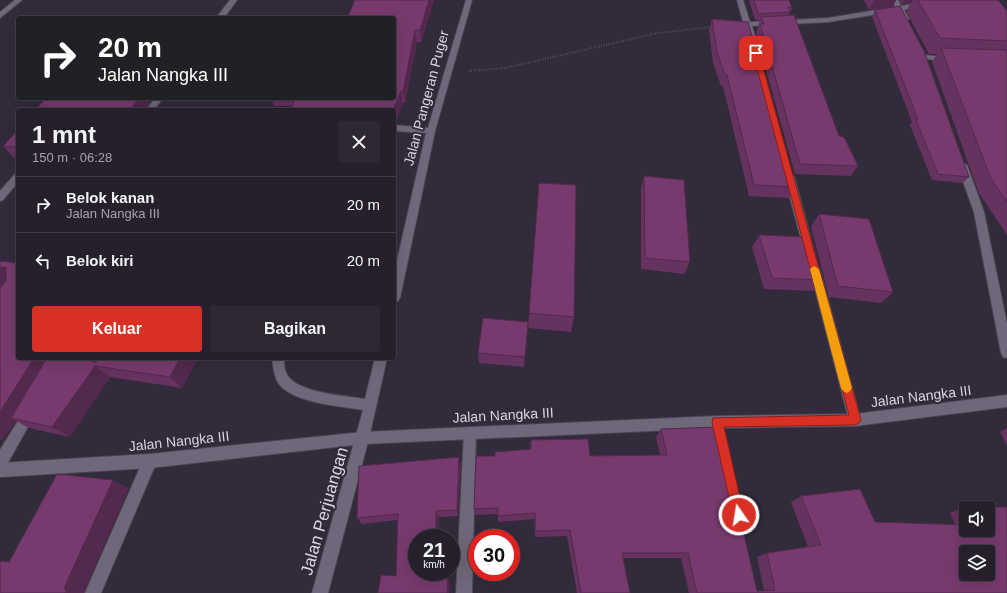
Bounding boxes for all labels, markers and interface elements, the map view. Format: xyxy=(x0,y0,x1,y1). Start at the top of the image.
street label: Jalan Pangeran Puger xyxy=(400,28,452,167)
icon: right xyxy=(32,32,84,84)
text: 20 m xyxy=(98,32,162,63)
pin xyxy=(739,36,773,70)
icon: arrive xyxy=(745,42,767,64)
text: Jalan Nangka III xyxy=(98,65,228,85)
text: 1 mnt xyxy=(32,121,96,148)
button: close xyxy=(338,121,380,163)
text: 150 m · 06:28 xyxy=(32,150,112,165)
text: Belok kanan xyxy=(66,189,154,206)
icon: right xyxy=(32,194,54,216)
text: 20 m xyxy=(347,196,380,213)
text: Jalan Nangka III xyxy=(66,206,160,221)
icon: left xyxy=(32,250,54,272)
text: Belok kiri xyxy=(66,252,134,269)
text: 20 m xyxy=(347,252,380,269)
button: Keluar xyxy=(32,306,202,352)
button: Bagikan xyxy=(210,306,380,352)
street label: Jalan Nangka III xyxy=(870,382,972,410)
street label: Jalan Nangka III xyxy=(452,404,554,426)
street label: Jalan Nangka III xyxy=(128,428,230,454)
street label: Jalan Perjuangan xyxy=(297,445,352,577)
position arrow xyxy=(718,494,760,536)
map controls xyxy=(959,501,995,581)
button: sound xyxy=(959,501,995,537)
speed limit sign: 30 xyxy=(468,529,520,581)
text: 21 xyxy=(423,539,445,561)
button: layers xyxy=(959,545,995,581)
text: km/h xyxy=(423,559,445,570)

